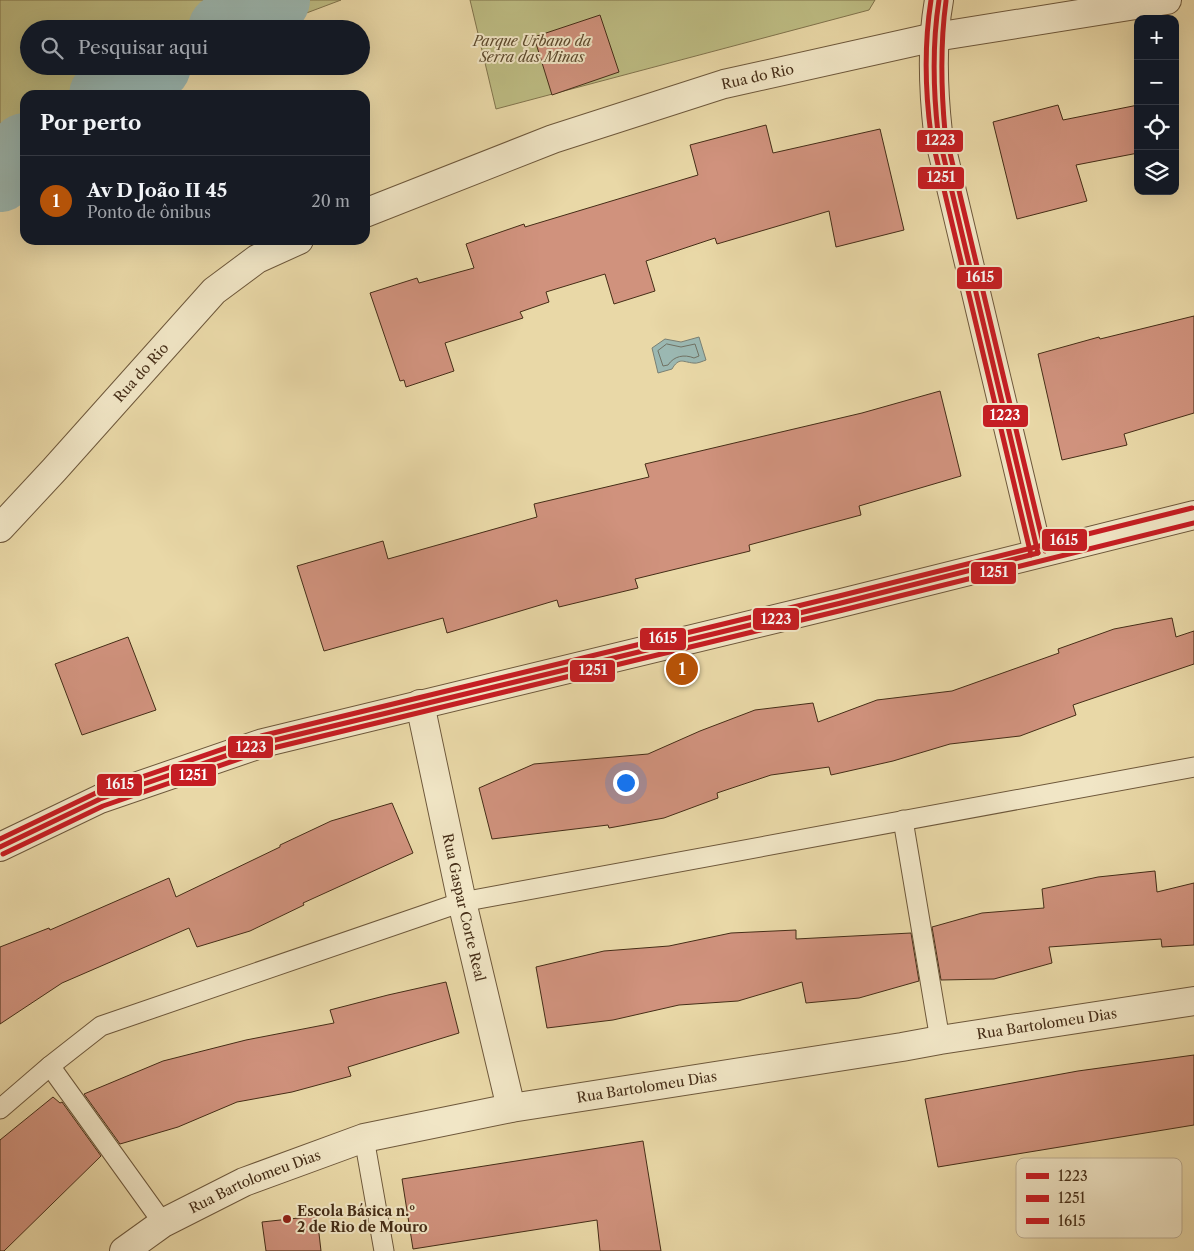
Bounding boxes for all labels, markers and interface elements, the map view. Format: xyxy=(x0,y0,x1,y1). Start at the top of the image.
map controls xyxy=(1134,15,1179,195)
button: + xyxy=(1134,15,1179,60)
search box xyxy=(20,20,370,75)
park label: Parque Urbano da Serra das Minas xyxy=(472,32,592,66)
icon: search xyxy=(38,34,66,62)
text: Pesquisar aqui xyxy=(78,36,208,59)
street label: Rua do Rio xyxy=(720,60,795,93)
button: − xyxy=(1134,60,1179,105)
button: locate xyxy=(1134,105,1179,150)
text: Por perto xyxy=(40,110,141,135)
line badge: 1223 xyxy=(916,129,964,153)
text: 1223 xyxy=(925,131,955,149)
button: layers xyxy=(1134,150,1179,195)
line badge: 1251 xyxy=(917,166,965,190)
text: 1251 xyxy=(927,168,956,186)
text: Av D João II 45 xyxy=(87,179,227,202)
text: 1 xyxy=(52,191,60,211)
text: 20 m xyxy=(311,191,350,211)
text: Ponto de ônibus xyxy=(87,202,211,222)
line badge: 1615 xyxy=(956,266,1003,290)
text: 1615 xyxy=(966,268,995,286)
street label: Rua do Rio xyxy=(110,339,172,406)
line badge: 1223 xyxy=(982,404,1029,428)
text: 1223 xyxy=(990,406,1020,424)
line badge: 1615 xyxy=(1041,528,1088,552)
text: 1615 xyxy=(1050,531,1079,549)
line badge: 1251 xyxy=(970,561,1017,585)
text: 1251 xyxy=(980,563,1009,581)
line badge: 1223 xyxy=(752,607,800,631)
text: 1223 xyxy=(761,610,791,628)
line badge: 1615 xyxy=(639,627,687,651)
text: 1615 xyxy=(649,629,678,647)
pin: 1 xyxy=(666,650,698,688)
line badge: 1251 xyxy=(569,659,616,683)
text: 1251 xyxy=(579,661,608,679)
line badge: 1223 xyxy=(227,735,274,759)
text: 1223 xyxy=(236,738,266,756)
line badge: 1251 xyxy=(170,763,217,787)
text: 1251 xyxy=(179,766,208,784)
your location xyxy=(613,770,639,796)
line badge: 1615 xyxy=(96,773,143,797)
text: 1615 xyxy=(106,775,135,793)
street label: Rua Gaspar Corte Real xyxy=(439,832,490,983)
street label: Rua Bartolomeu Dias xyxy=(975,1004,1118,1043)
street label: Rua Bartolomeu Dias xyxy=(575,1067,718,1107)
street label: Rua Bartolomeu Dias xyxy=(186,1146,323,1217)
legend xyxy=(1016,1158,1182,1238)
text: 1223 xyxy=(1058,1167,1088,1185)
text: 1251 xyxy=(1058,1189,1086,1207)
place label: Escola Básica n.º 2 de Rio de Mouro xyxy=(297,1202,428,1236)
text: 1615 xyxy=(1058,1212,1086,1230)
marker: Escola Básica n.º 2 de Rio de Mouro xyxy=(281,1213,293,1225)

